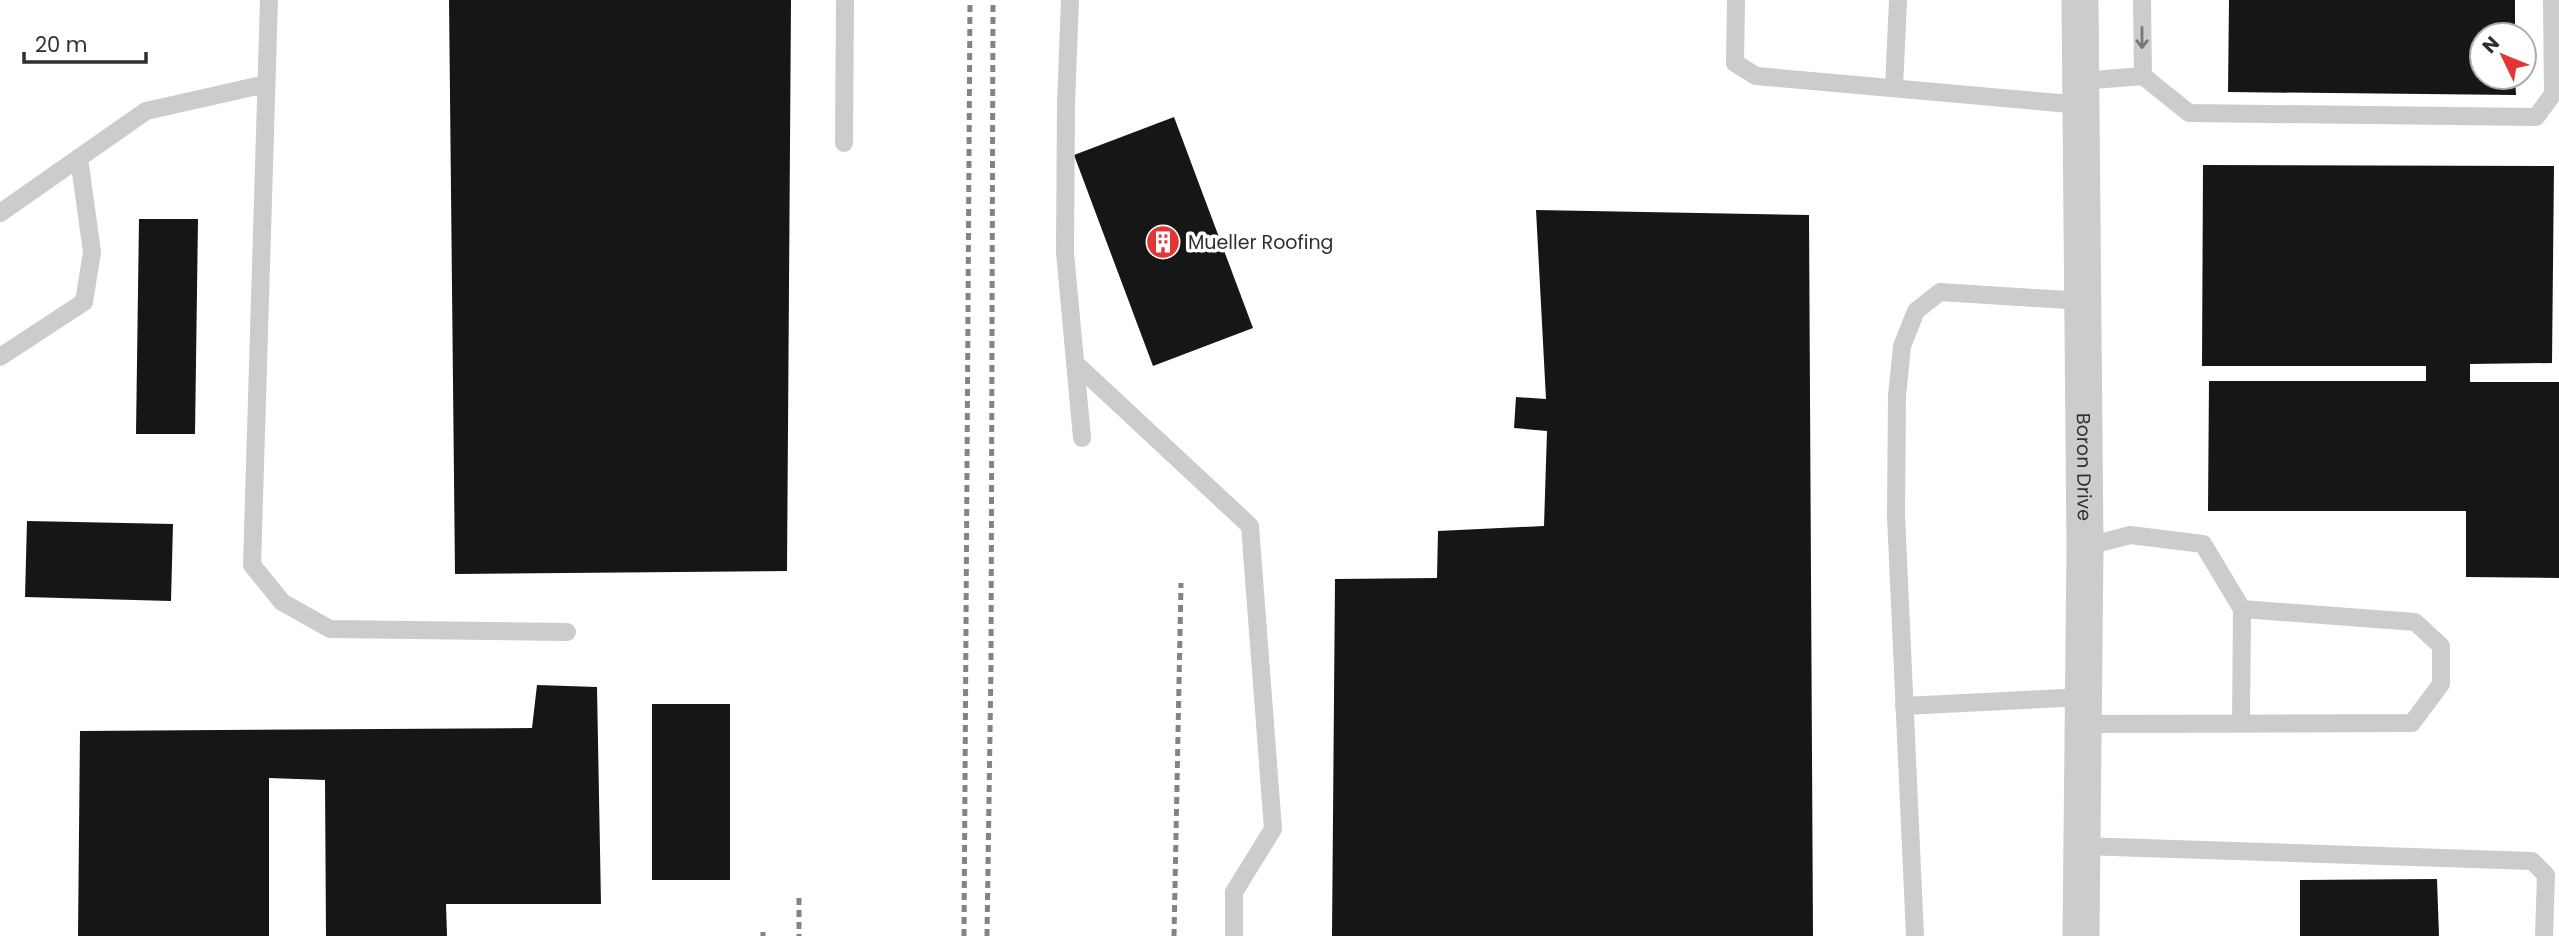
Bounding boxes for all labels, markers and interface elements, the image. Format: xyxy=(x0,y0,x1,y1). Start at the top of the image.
scale bar xyxy=(24,21,147,65)
north arrow xyxy=(2468,21,2538,91)
one-way arrow xyxy=(2136,26,2149,49)
text: 20 m xyxy=(35,30,88,59)
text: N xyxy=(2476,30,2506,59)
building icon: Mueller Roofing xyxy=(1144,223,1182,261)
place label: Mueller Roofing xyxy=(1188,229,1333,256)
street label: Boron Drive xyxy=(2070,413,2098,521)

